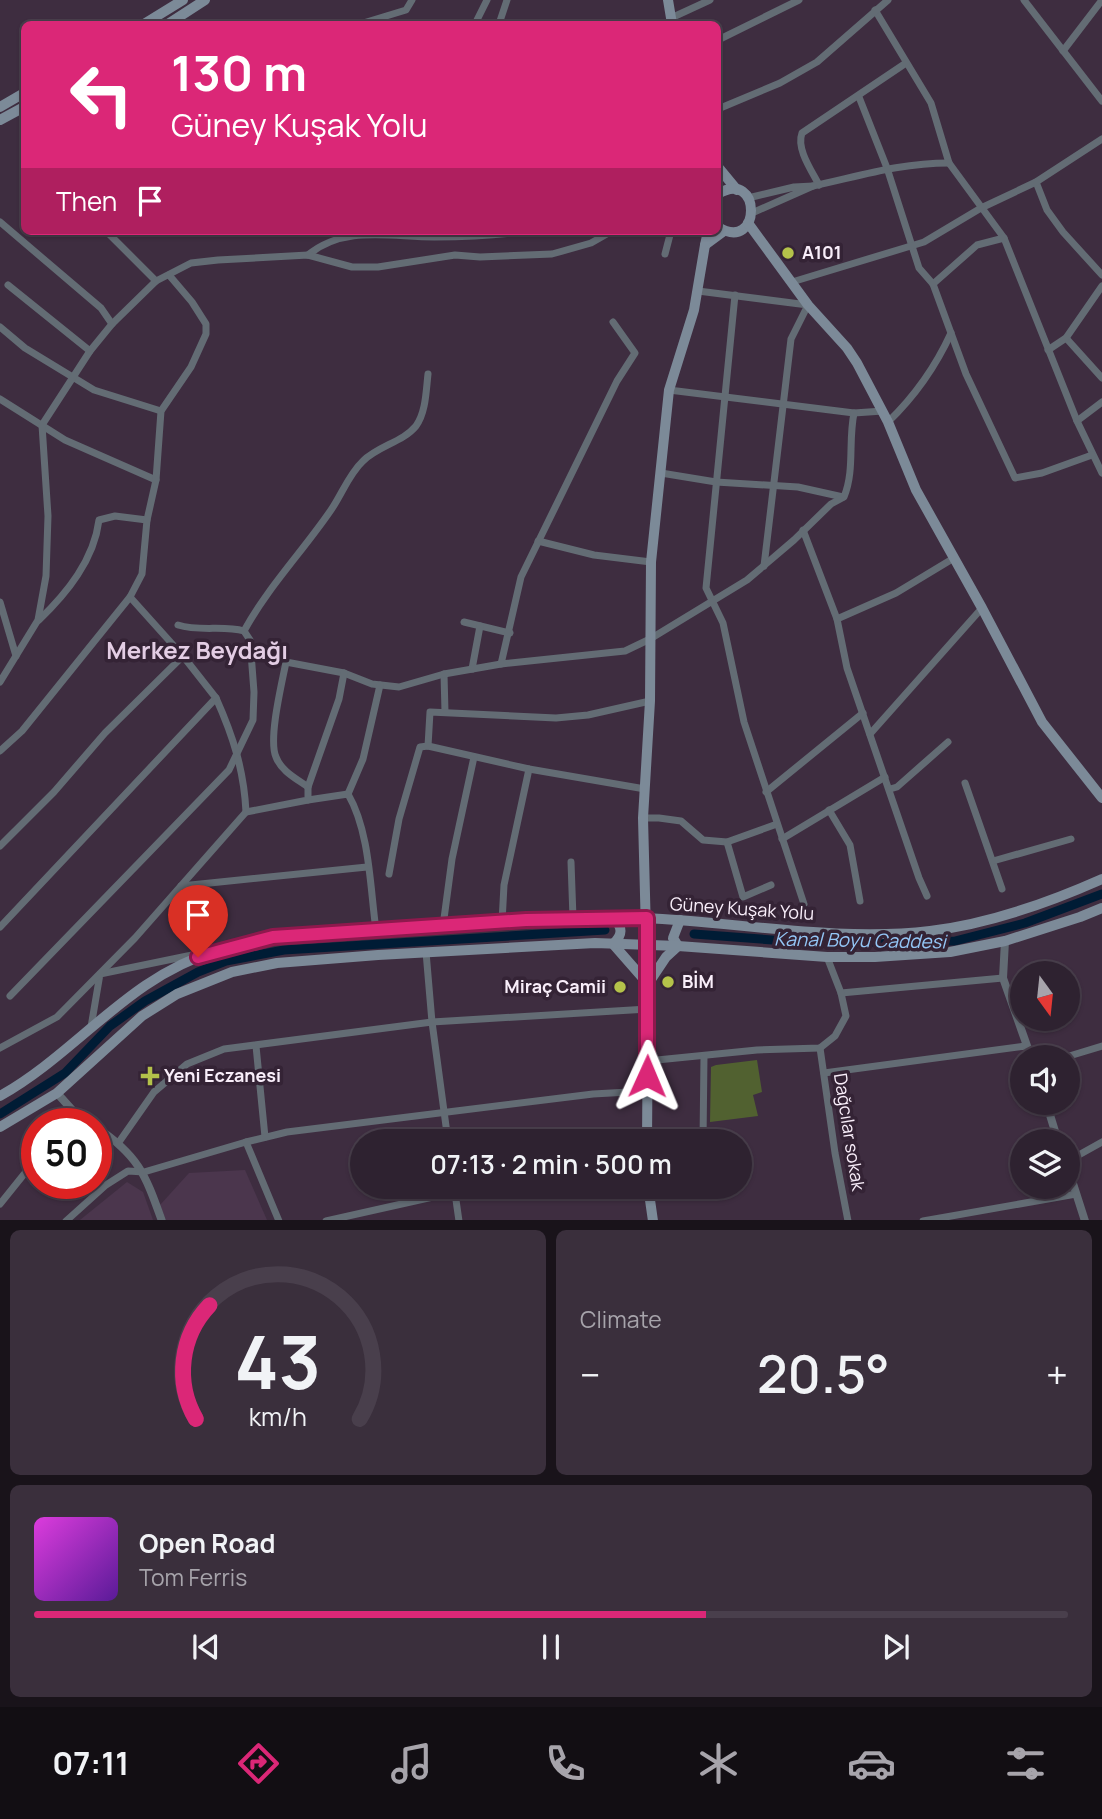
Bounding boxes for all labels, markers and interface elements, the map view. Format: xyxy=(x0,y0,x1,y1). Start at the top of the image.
text: 130 m xyxy=(171,39,307,106)
icon: left xyxy=(56,49,147,140)
text: Güney Kuşak Yolu xyxy=(171,103,428,147)
icon: arrive xyxy=(131,182,169,220)
text: Then xyxy=(56,183,117,219)
place label: A101 xyxy=(802,240,842,264)
marker: A101 xyxy=(780,245,796,261)
district label: Merkez Beydağı xyxy=(106,633,288,666)
pin xyxy=(168,885,228,957)
street label: Güney Kuşak Yolu xyxy=(669,891,815,925)
icon: arrive xyxy=(179,896,217,934)
water label: Kanal Boyu Caddesi xyxy=(774,926,949,955)
north arrow xyxy=(1010,961,1080,1031)
map controls xyxy=(1010,961,1080,1199)
place label: BİM xyxy=(682,969,714,993)
place label: Miraç Camii xyxy=(504,974,606,998)
marker: BİM xyxy=(660,974,676,990)
marker: Miraç Camii xyxy=(612,979,628,995)
position arrow xyxy=(610,1039,684,1113)
button: sound xyxy=(1010,1045,1080,1115)
place label: Yeni Eczanesi xyxy=(164,1063,281,1087)
marker: Yeni Eczanesi xyxy=(142,1068,158,1084)
street label: Dağcılar sokak xyxy=(829,1071,871,1193)
speed limit sign: 50 xyxy=(21,1108,112,1199)
button: layers xyxy=(1010,1129,1080,1199)
text: 07:13 · 2 min · 500 m xyxy=(430,1146,672,1182)
text: Climate xyxy=(580,1303,662,1335)
text: 43 xyxy=(235,1311,321,1411)
text: 20.5° xyxy=(757,1338,890,1409)
text: − xyxy=(580,1348,601,1400)
text: + xyxy=(1046,1348,1068,1400)
text: km/h xyxy=(249,1398,307,1433)
text: Open Road xyxy=(139,1525,275,1561)
text: Tom Ferris xyxy=(139,1561,247,1593)
icon: previous xyxy=(187,1628,225,1666)
icon: pause xyxy=(532,1628,570,1666)
icon: next xyxy=(877,1628,915,1666)
icon: directions xyxy=(234,1739,283,1788)
icon: music xyxy=(387,1739,436,1788)
icon: phone xyxy=(541,1739,590,1788)
icon: climate xyxy=(694,1739,743,1788)
icon: car xyxy=(847,1739,896,1788)
icon: filters xyxy=(1001,1739,1050,1788)
text: 07:11 xyxy=(52,1741,129,1785)

